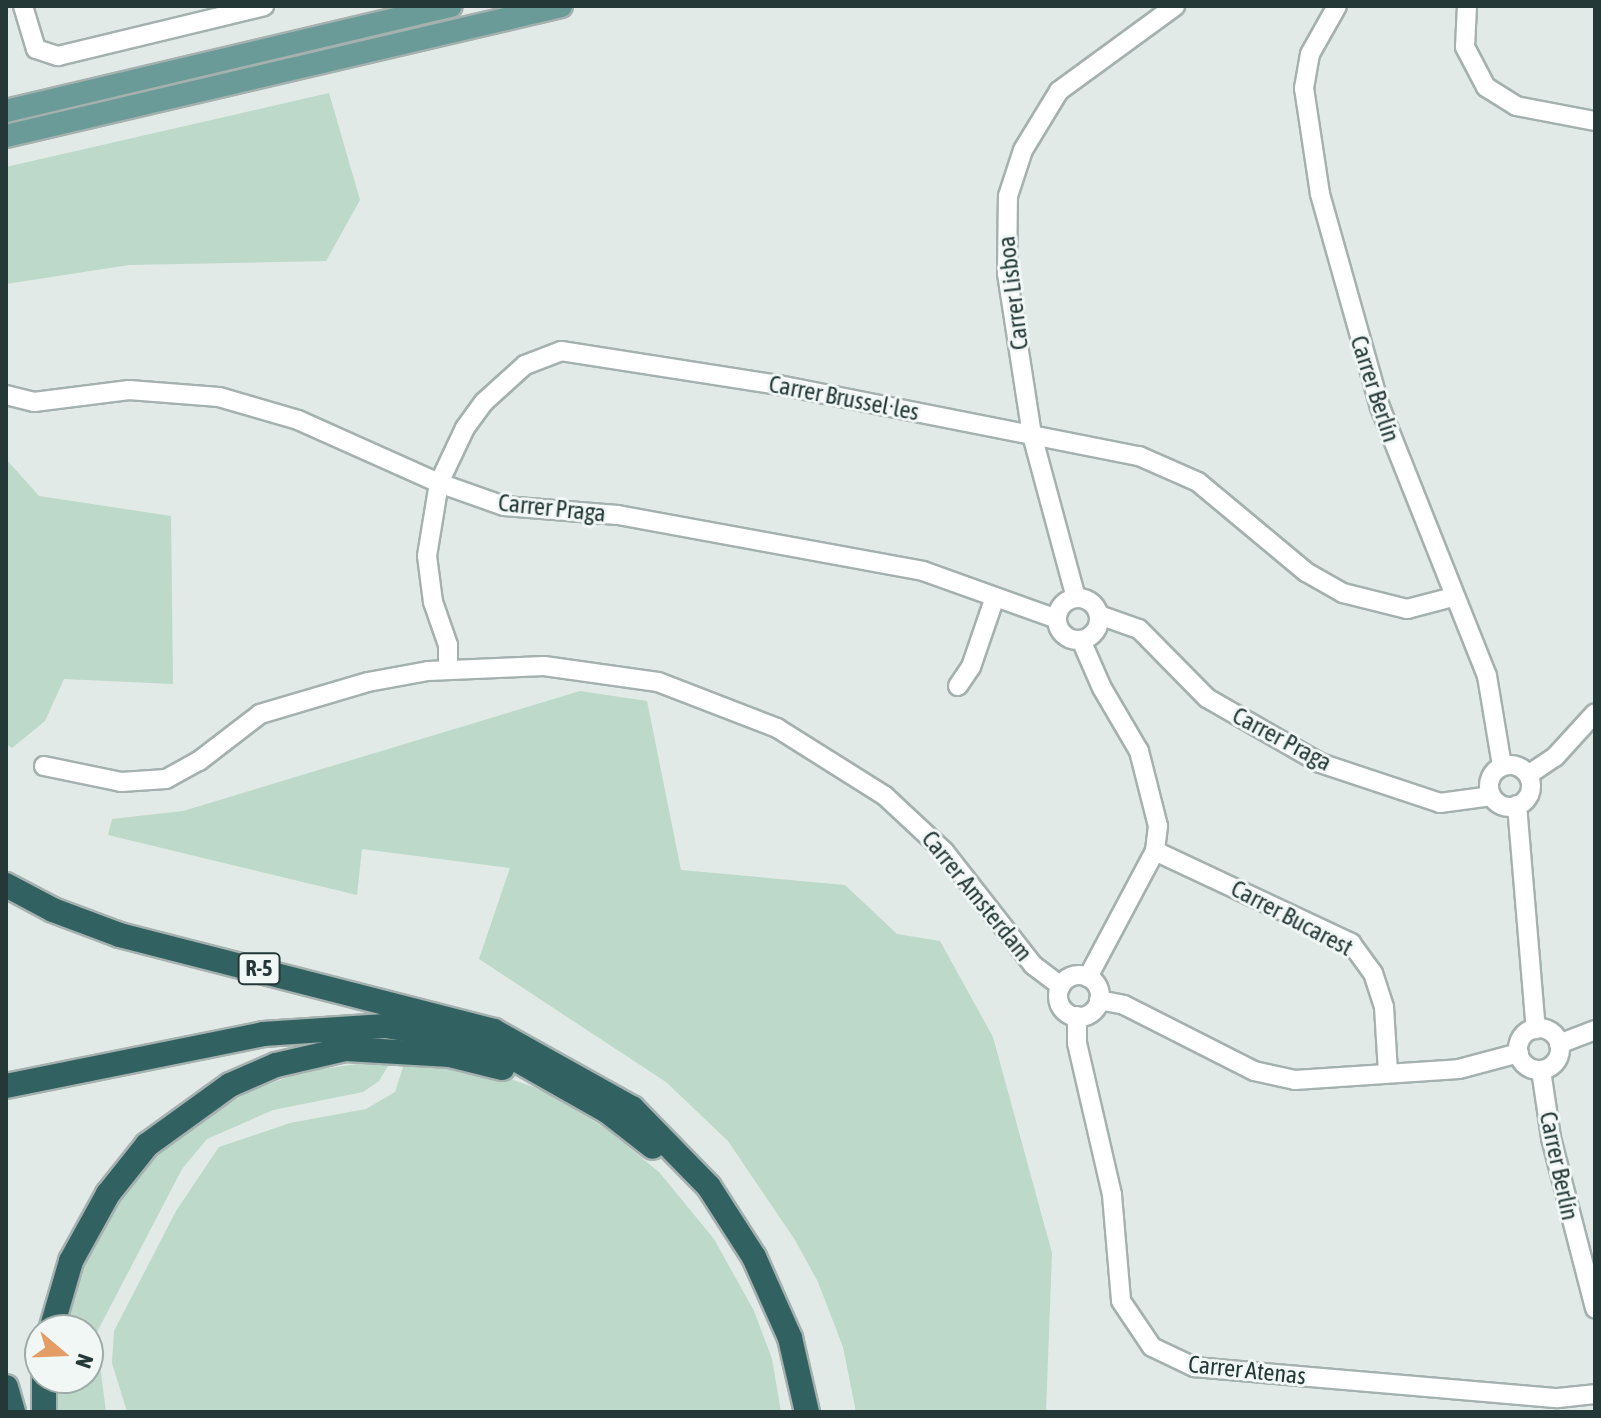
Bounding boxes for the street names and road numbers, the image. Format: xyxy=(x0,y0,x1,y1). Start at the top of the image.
street label: Carrer Lisboa xyxy=(992,234,1034,352)
street label: Carrer Berlín xyxy=(1344,332,1406,446)
street label: Carrer Brussel·les xyxy=(767,369,921,427)
street label: Carrer Praga xyxy=(497,488,607,528)
street label: Carrer Praga xyxy=(1228,701,1336,777)
street label: Carrer Amsterdam xyxy=(916,825,1038,967)
street label: Carrer Bucarest xyxy=(1226,874,1358,962)
road number: R-5 xyxy=(237,951,281,987)
street label: Carrer Berlín xyxy=(1533,1109,1585,1223)
street label: Carrer Atenas xyxy=(1187,1350,1307,1390)

